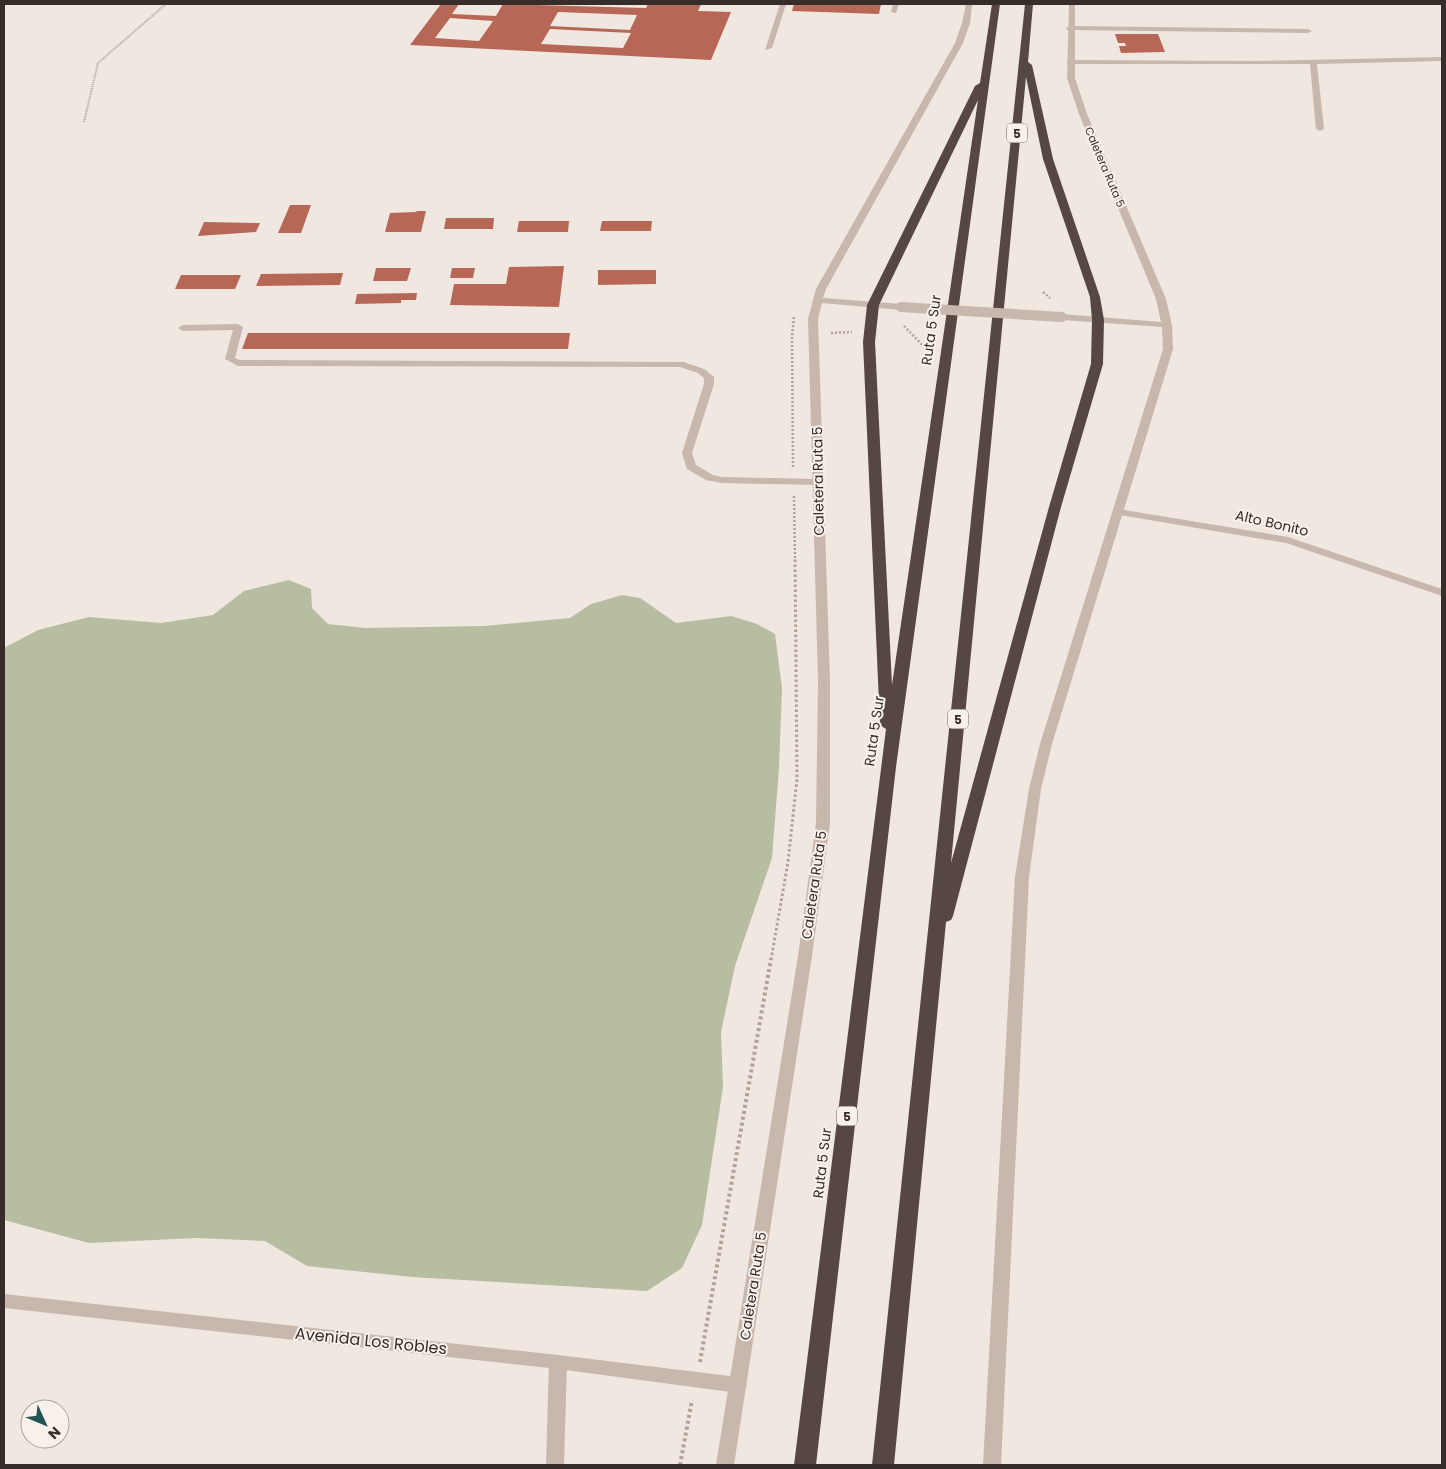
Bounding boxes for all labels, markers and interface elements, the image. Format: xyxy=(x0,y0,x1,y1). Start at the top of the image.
road number: 5 xyxy=(1007,124,1027,142)
street label: Caletera Ruta 5 xyxy=(1081,124,1129,210)
street label: Ruta 5 Sur xyxy=(916,294,946,366)
street label: Caletera Ruta 5 xyxy=(807,426,829,536)
street label: Alto Bonito xyxy=(1233,505,1311,541)
street label: Ruta 5 Sur xyxy=(859,695,889,767)
road number: 5 xyxy=(948,710,968,729)
street label: Caletera Ruta 5 xyxy=(797,830,831,940)
road number: 5 xyxy=(837,1106,857,1126)
street label: Ruta 5 Sur xyxy=(808,1127,836,1199)
street label: Caletera Ruta 5 xyxy=(735,1231,771,1341)
street label: Avenida Los Robles xyxy=(294,1322,448,1360)
north arrow xyxy=(20,1399,70,1449)
text: N xyxy=(44,1422,65,1444)

